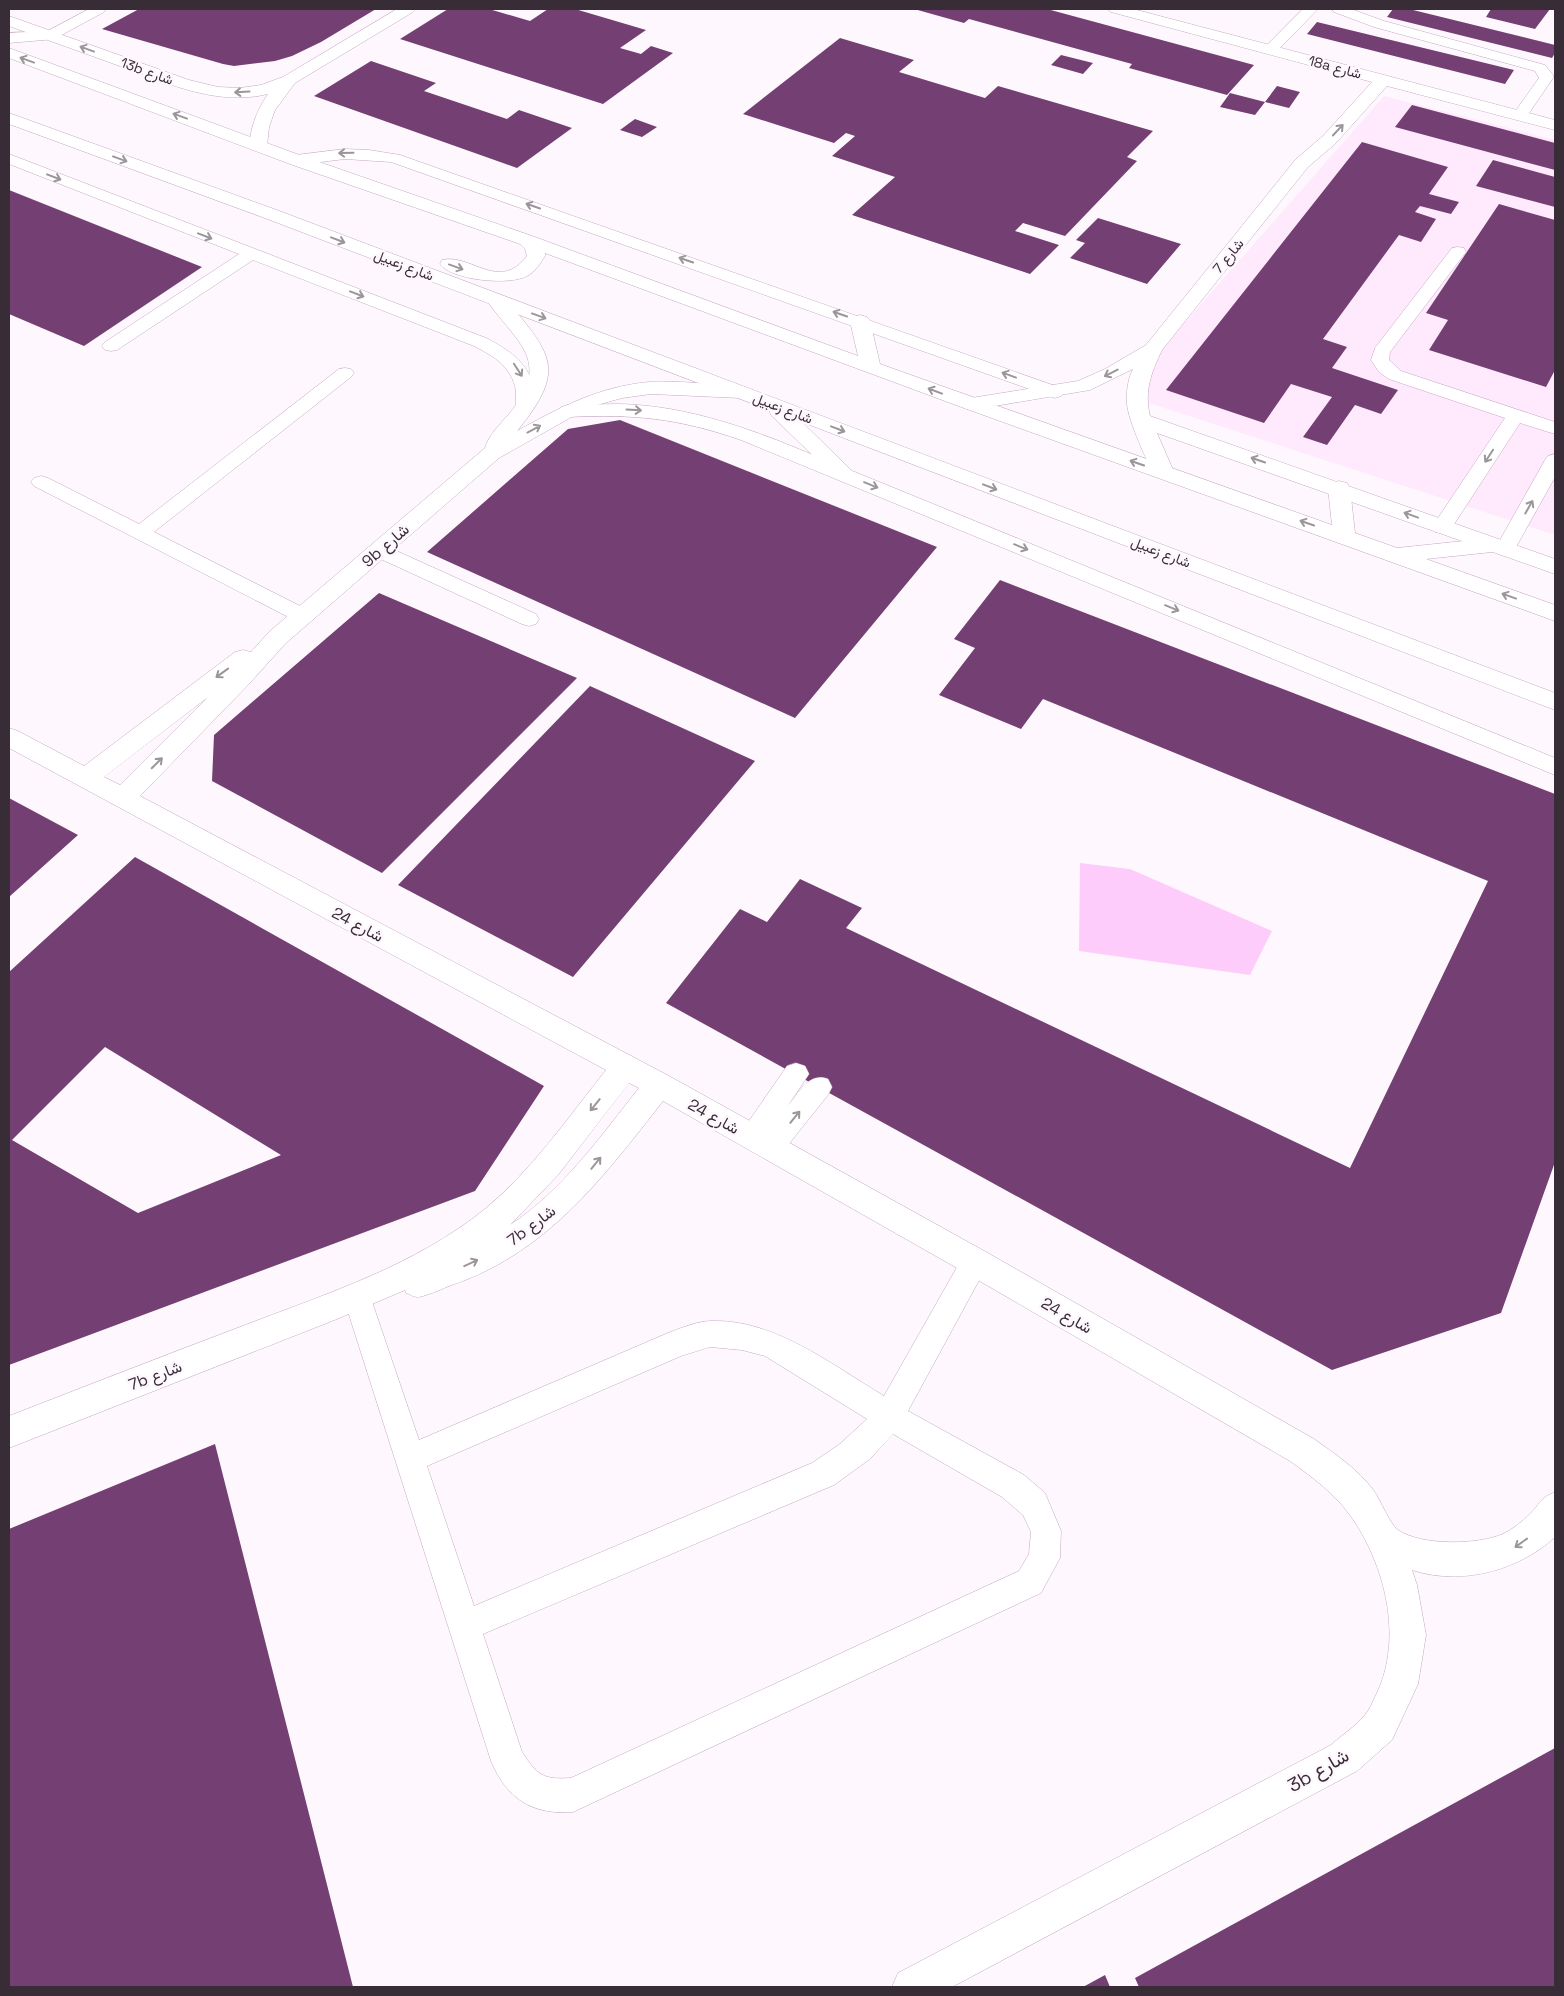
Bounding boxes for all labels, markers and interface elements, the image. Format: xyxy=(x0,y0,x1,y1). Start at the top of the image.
one-way arrow xyxy=(80,44,95,53)
street label: 18a شارع xyxy=(1306,51,1364,85)
street label: 13b شارع xyxy=(117,53,176,91)
one-way arrow xyxy=(20,55,36,64)
one-way arrow xyxy=(234,87,250,96)
one-way arrow xyxy=(172,111,188,120)
one-way arrow xyxy=(1332,123,1344,136)
one-way arrow xyxy=(338,149,354,158)
one-way arrow xyxy=(112,155,127,164)
one-way arrow xyxy=(46,173,61,182)
one-way arrow xyxy=(525,201,541,211)
one-way arrow xyxy=(197,232,213,241)
street label: شارع 7 xyxy=(1209,235,1249,278)
one-way arrow xyxy=(330,236,345,245)
street label: شارع زعبيل xyxy=(371,245,436,286)
one-way arrow xyxy=(679,255,695,264)
one-way arrow xyxy=(447,263,463,272)
one-way arrow xyxy=(349,290,364,300)
one-way arrow xyxy=(832,309,848,318)
one-way arrow xyxy=(531,312,546,321)
one-way arrow xyxy=(513,363,523,377)
one-way arrow xyxy=(1103,368,1118,378)
one-way arrow xyxy=(1002,370,1017,379)
one-way arrow xyxy=(928,386,943,395)
street label: شارع زعبيل xyxy=(750,388,815,429)
one-way arrow xyxy=(626,405,642,414)
one-way arrow xyxy=(526,423,541,433)
one-way arrow xyxy=(830,425,846,434)
one-way arrow xyxy=(1484,448,1494,462)
one-way arrow xyxy=(1250,455,1266,464)
one-way arrow xyxy=(1130,458,1146,467)
one-way arrow xyxy=(863,480,878,490)
one-way arrow xyxy=(982,483,997,492)
one-way arrow xyxy=(1524,499,1534,514)
one-way arrow xyxy=(1403,510,1419,519)
one-way arrow xyxy=(1300,518,1315,527)
street label: 9b شارع xyxy=(357,519,414,573)
street label: شارع زعبيل xyxy=(1128,532,1193,573)
one-way arrow xyxy=(1014,543,1029,552)
one-way arrow xyxy=(1502,591,1518,600)
one-way arrow xyxy=(1164,604,1179,614)
one-way arrow xyxy=(216,668,230,678)
one-way arrow xyxy=(151,757,163,769)
street label: شارع 24 xyxy=(328,902,387,948)
street label: شارع 24 xyxy=(684,1094,743,1140)
one-way arrow xyxy=(590,1098,600,1112)
one-way arrow xyxy=(789,1111,800,1124)
one-way arrow xyxy=(591,1157,602,1170)
street label: 7b شارع xyxy=(503,1200,560,1251)
one-way arrow xyxy=(463,1258,478,1268)
street label: شارع 24 xyxy=(1037,1292,1096,1339)
street label: 7b شارع xyxy=(125,1356,185,1396)
one-way arrow xyxy=(1515,1537,1528,1548)
street label: 3b شارع xyxy=(1283,1743,1353,1798)

